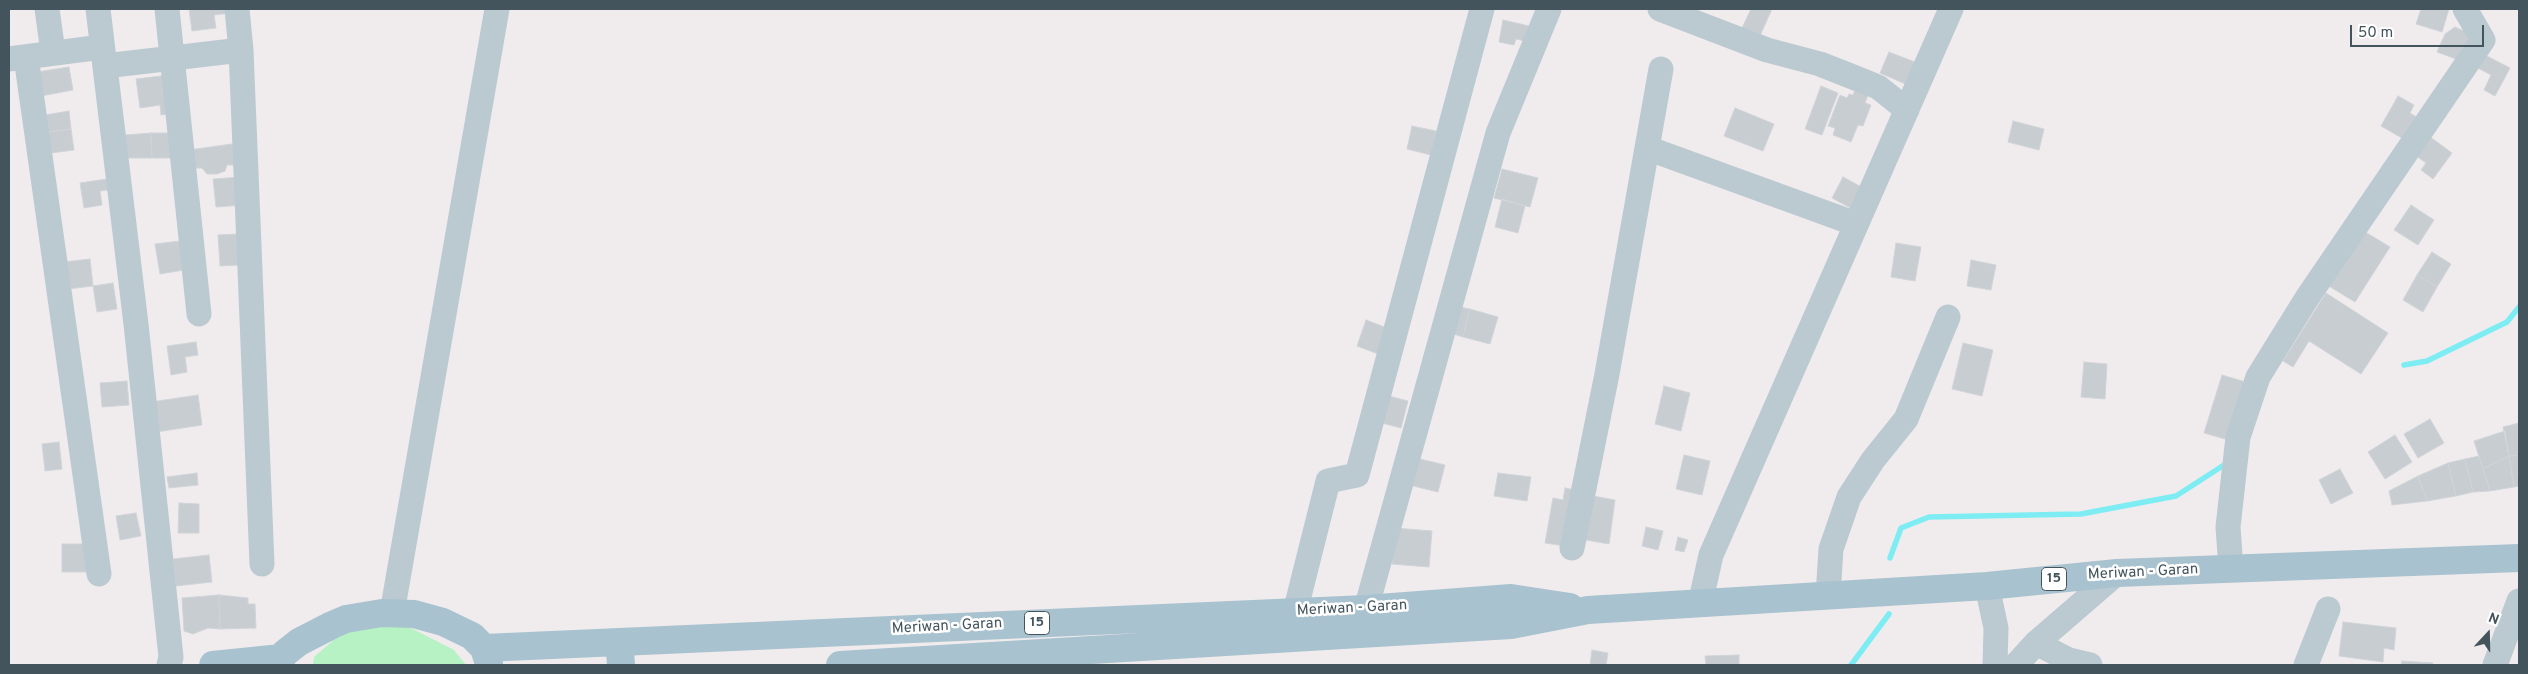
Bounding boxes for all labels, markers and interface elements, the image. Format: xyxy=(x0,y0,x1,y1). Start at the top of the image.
scale bar xyxy=(2353,15,2487,47)
text: 50 m xyxy=(2358,24,2393,43)
street label: Meriwan - Garan xyxy=(2087,561,2199,585)
road number: 15 xyxy=(2042,568,2066,590)
street label: Meriwan - Garan xyxy=(1296,597,1408,621)
north arrow xyxy=(2463,609,2513,659)
text: N xyxy=(2486,610,2501,629)
road number: 15 xyxy=(1024,612,1050,634)
street label: Meriwan - Garan xyxy=(891,615,1003,639)

